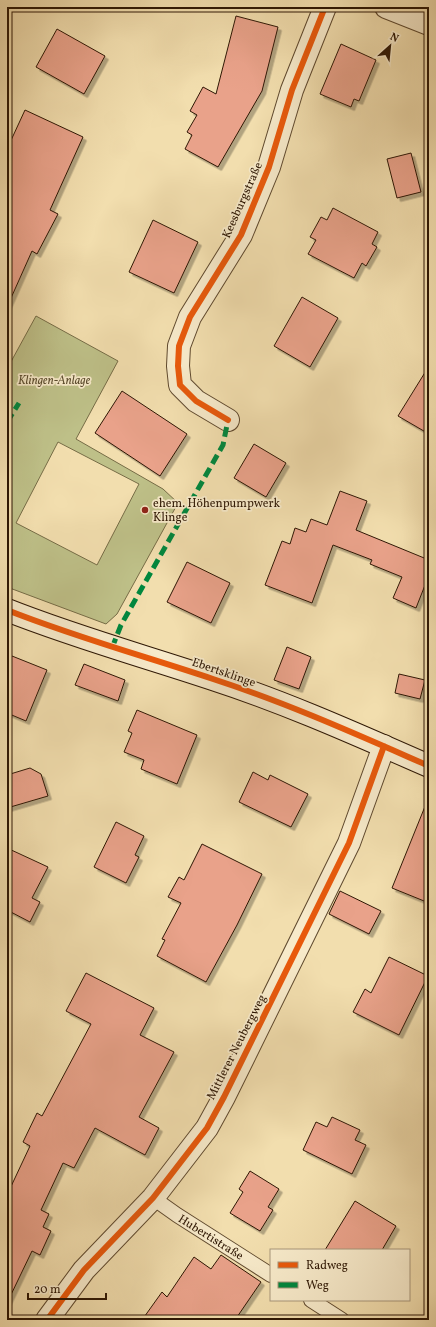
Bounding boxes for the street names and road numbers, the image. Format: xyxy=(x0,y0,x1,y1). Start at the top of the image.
street label: Keesburgstraße xyxy=(219,159,267,241)
street label: Ebertsklinge xyxy=(190,655,258,691)
street label: Mittlerer Neubergweg xyxy=(203,992,270,1103)
street label: Hubertistraße xyxy=(175,1211,246,1264)

